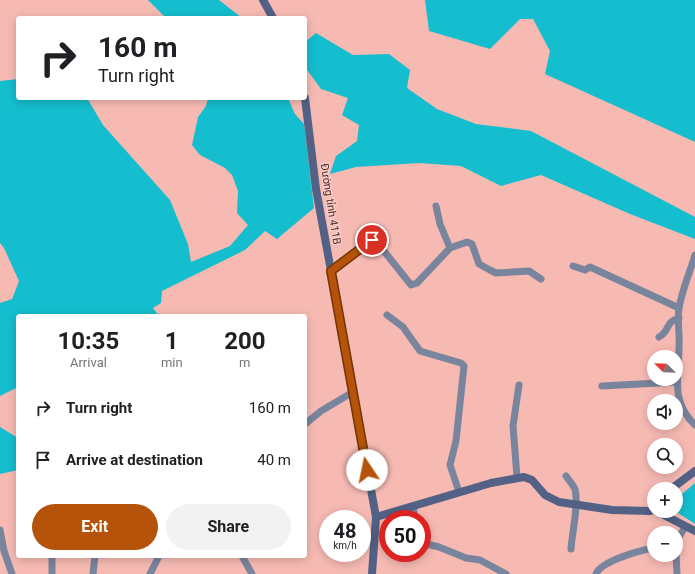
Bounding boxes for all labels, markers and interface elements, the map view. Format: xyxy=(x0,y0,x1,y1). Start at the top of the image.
text: 160 m xyxy=(98,31,177,64)
icon: right xyxy=(32,32,84,84)
text: Turn right xyxy=(98,65,175,86)
street label: Đường tỉnh 411B xyxy=(318,163,343,246)
pin xyxy=(355,223,389,257)
icon: arrive xyxy=(361,229,383,251)
text: 10:35 xyxy=(58,327,119,355)
text: 1 xyxy=(165,327,179,355)
text: 200 xyxy=(224,327,265,355)
north arrow xyxy=(647,350,683,386)
map controls xyxy=(647,350,683,562)
text: Arrival xyxy=(70,355,107,370)
text: min xyxy=(161,355,183,370)
text: m xyxy=(239,355,251,370)
button: sound xyxy=(647,394,683,430)
icon: right xyxy=(32,397,54,419)
text: Turn right xyxy=(66,399,132,417)
text: 160 m xyxy=(249,399,291,417)
button: search xyxy=(647,438,683,474)
icon: arrive xyxy=(32,449,54,471)
position arrow xyxy=(346,449,388,491)
text: Arrive at destination xyxy=(66,451,203,469)
text: 40 m xyxy=(257,451,291,469)
button: + xyxy=(647,482,683,518)
button: Exit xyxy=(32,504,158,550)
button: Share xyxy=(166,504,291,550)
speed limit sign: 50 xyxy=(379,510,431,562)
text: 48 xyxy=(334,519,356,543)
button: − xyxy=(647,526,683,562)
text: km/h xyxy=(333,540,357,551)

